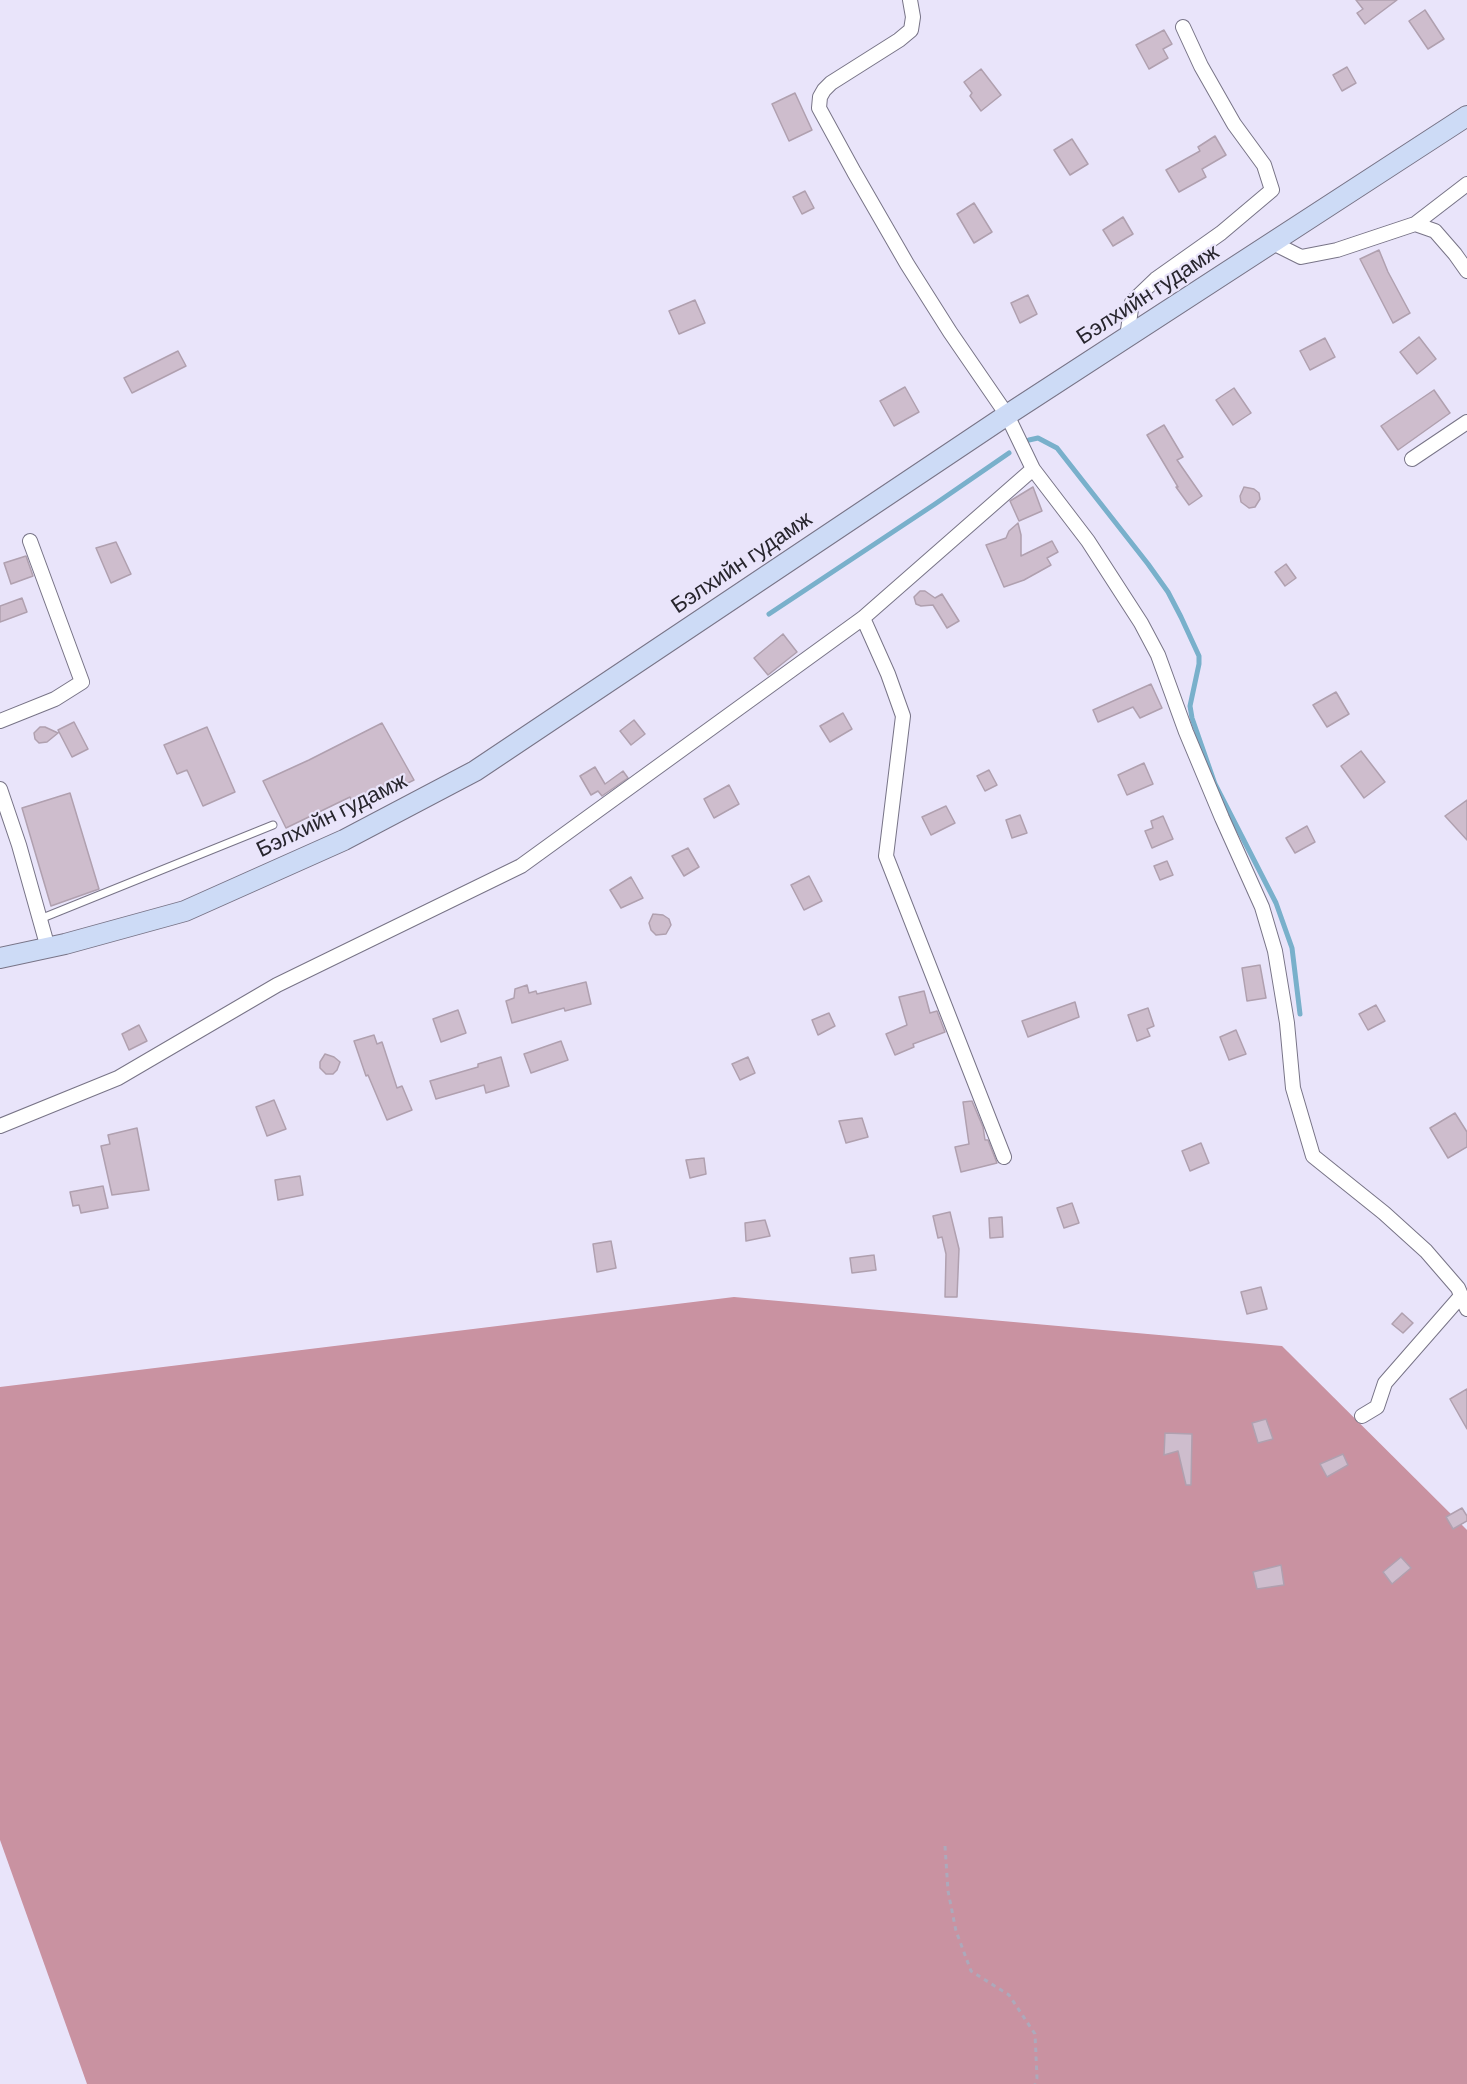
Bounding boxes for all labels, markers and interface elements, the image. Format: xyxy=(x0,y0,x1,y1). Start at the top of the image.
street label: Бэлхийн гудамж xyxy=(1072,239,1224,351)
street label: Бэлхийн гудамж xyxy=(667,506,817,620)
street label: Бэлхийн гудамж xyxy=(252,768,412,864)

